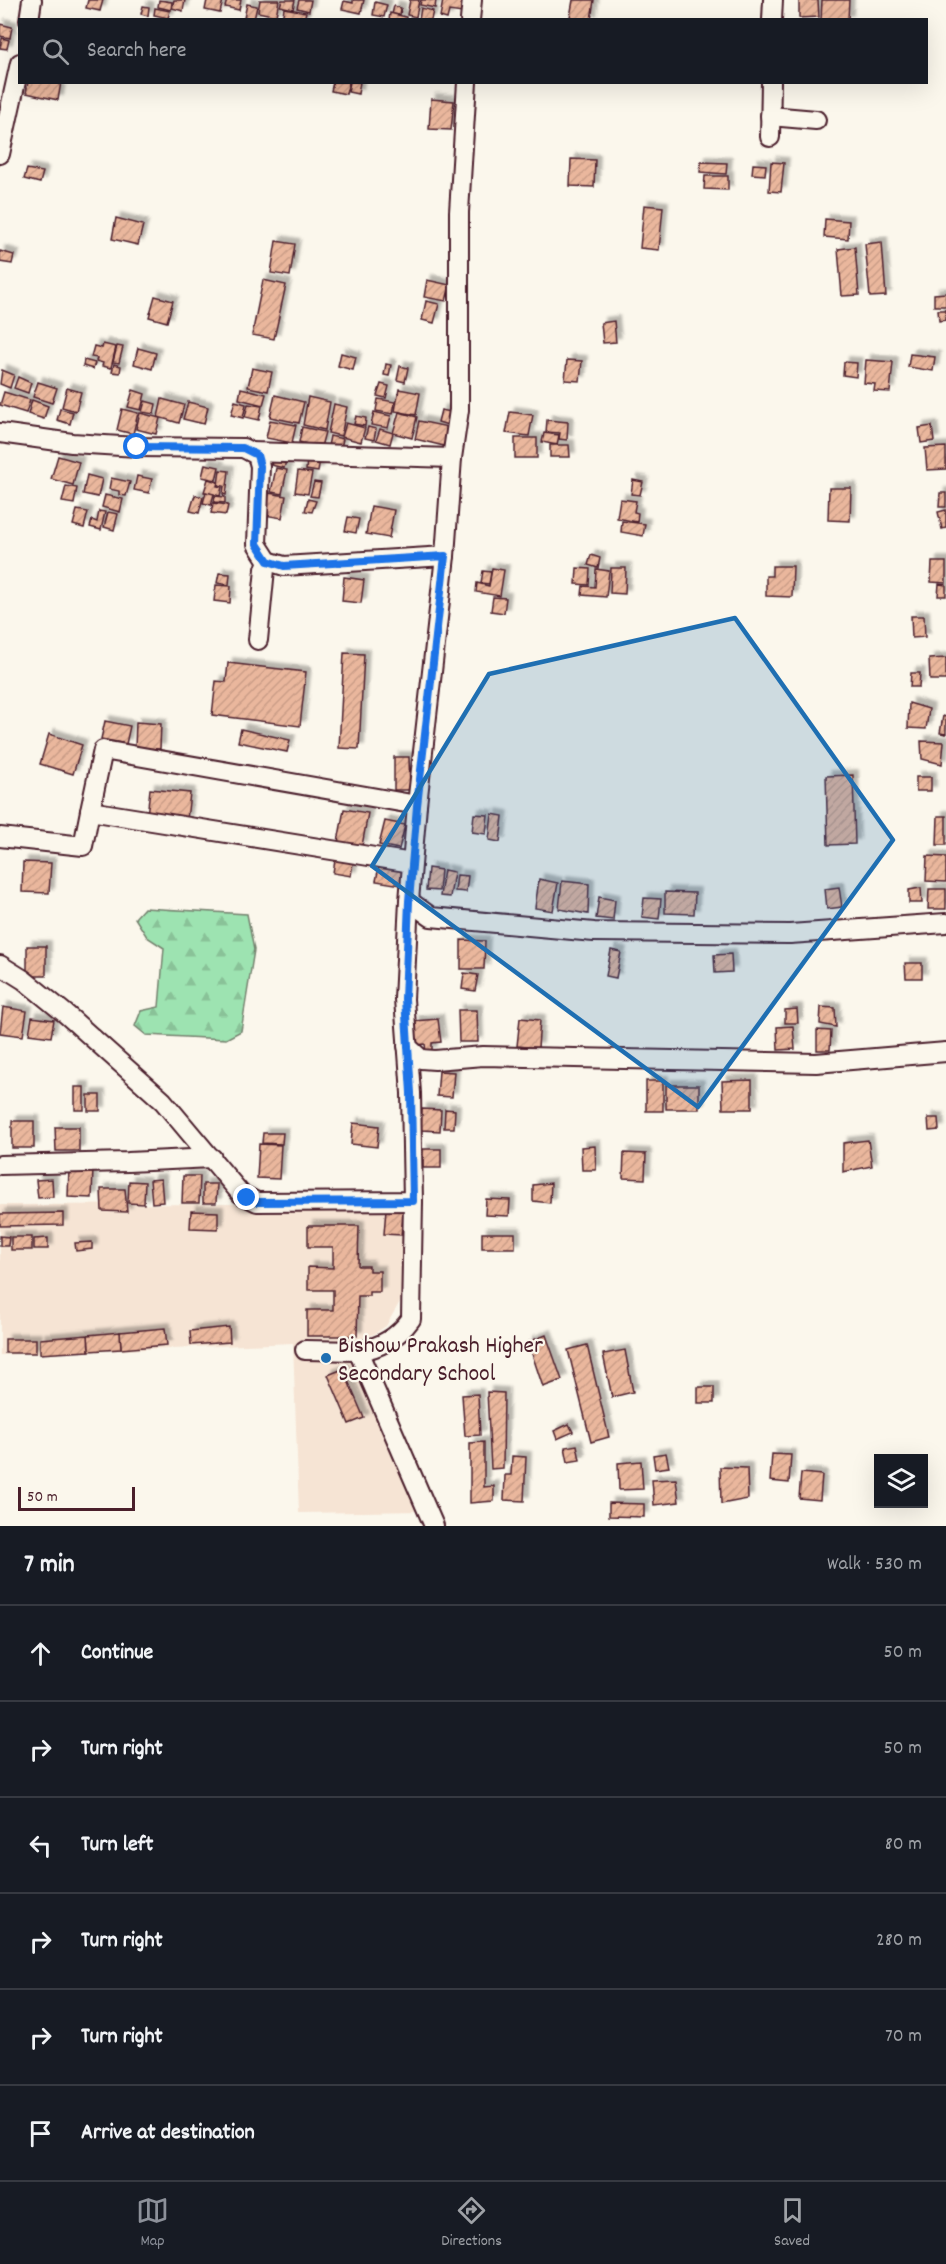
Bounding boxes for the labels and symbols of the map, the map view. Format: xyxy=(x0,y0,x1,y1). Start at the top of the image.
route start xyxy=(123,433,149,459)
route end xyxy=(233,1184,259,1210)
place label: Bishow Prakash Higher Secondary School xyxy=(338,1330,543,1392)
marker: Bishow Prakash Higher Secondary School xyxy=(319,1351,333,1365)
scale bar xyxy=(18,1484,135,1512)

